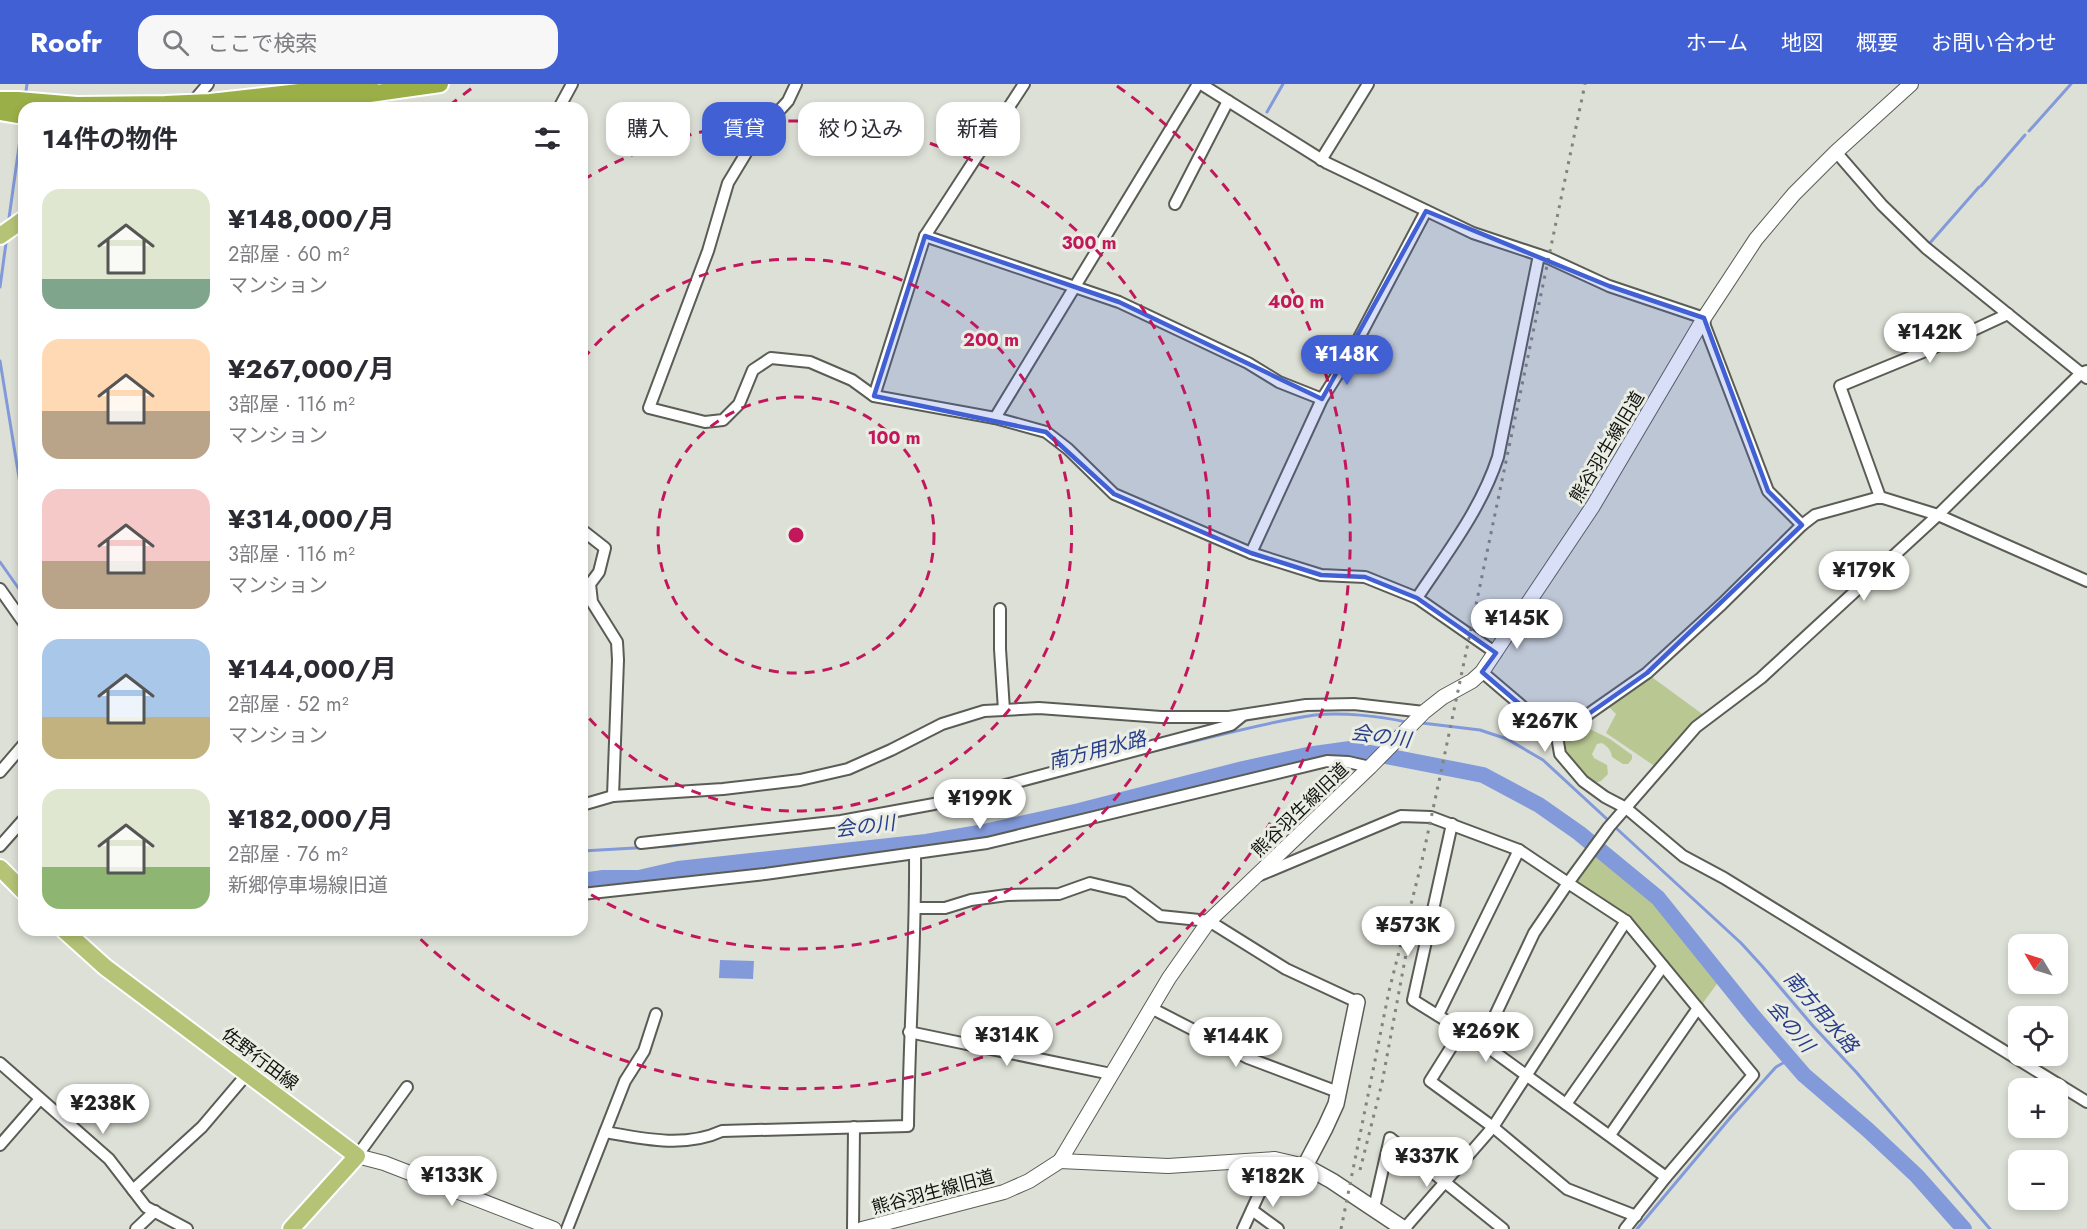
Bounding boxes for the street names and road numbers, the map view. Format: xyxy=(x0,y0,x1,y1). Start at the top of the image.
street label: 熊谷羽生線旧道 xyxy=(1563,386,1651,508)
street label: 熊谷羽生線旧道 xyxy=(1246,757,1354,863)
street label: 佐野行田線 xyxy=(216,1022,304,1096)
street label: 熊谷羽生線旧道 xyxy=(869,1163,997,1221)

